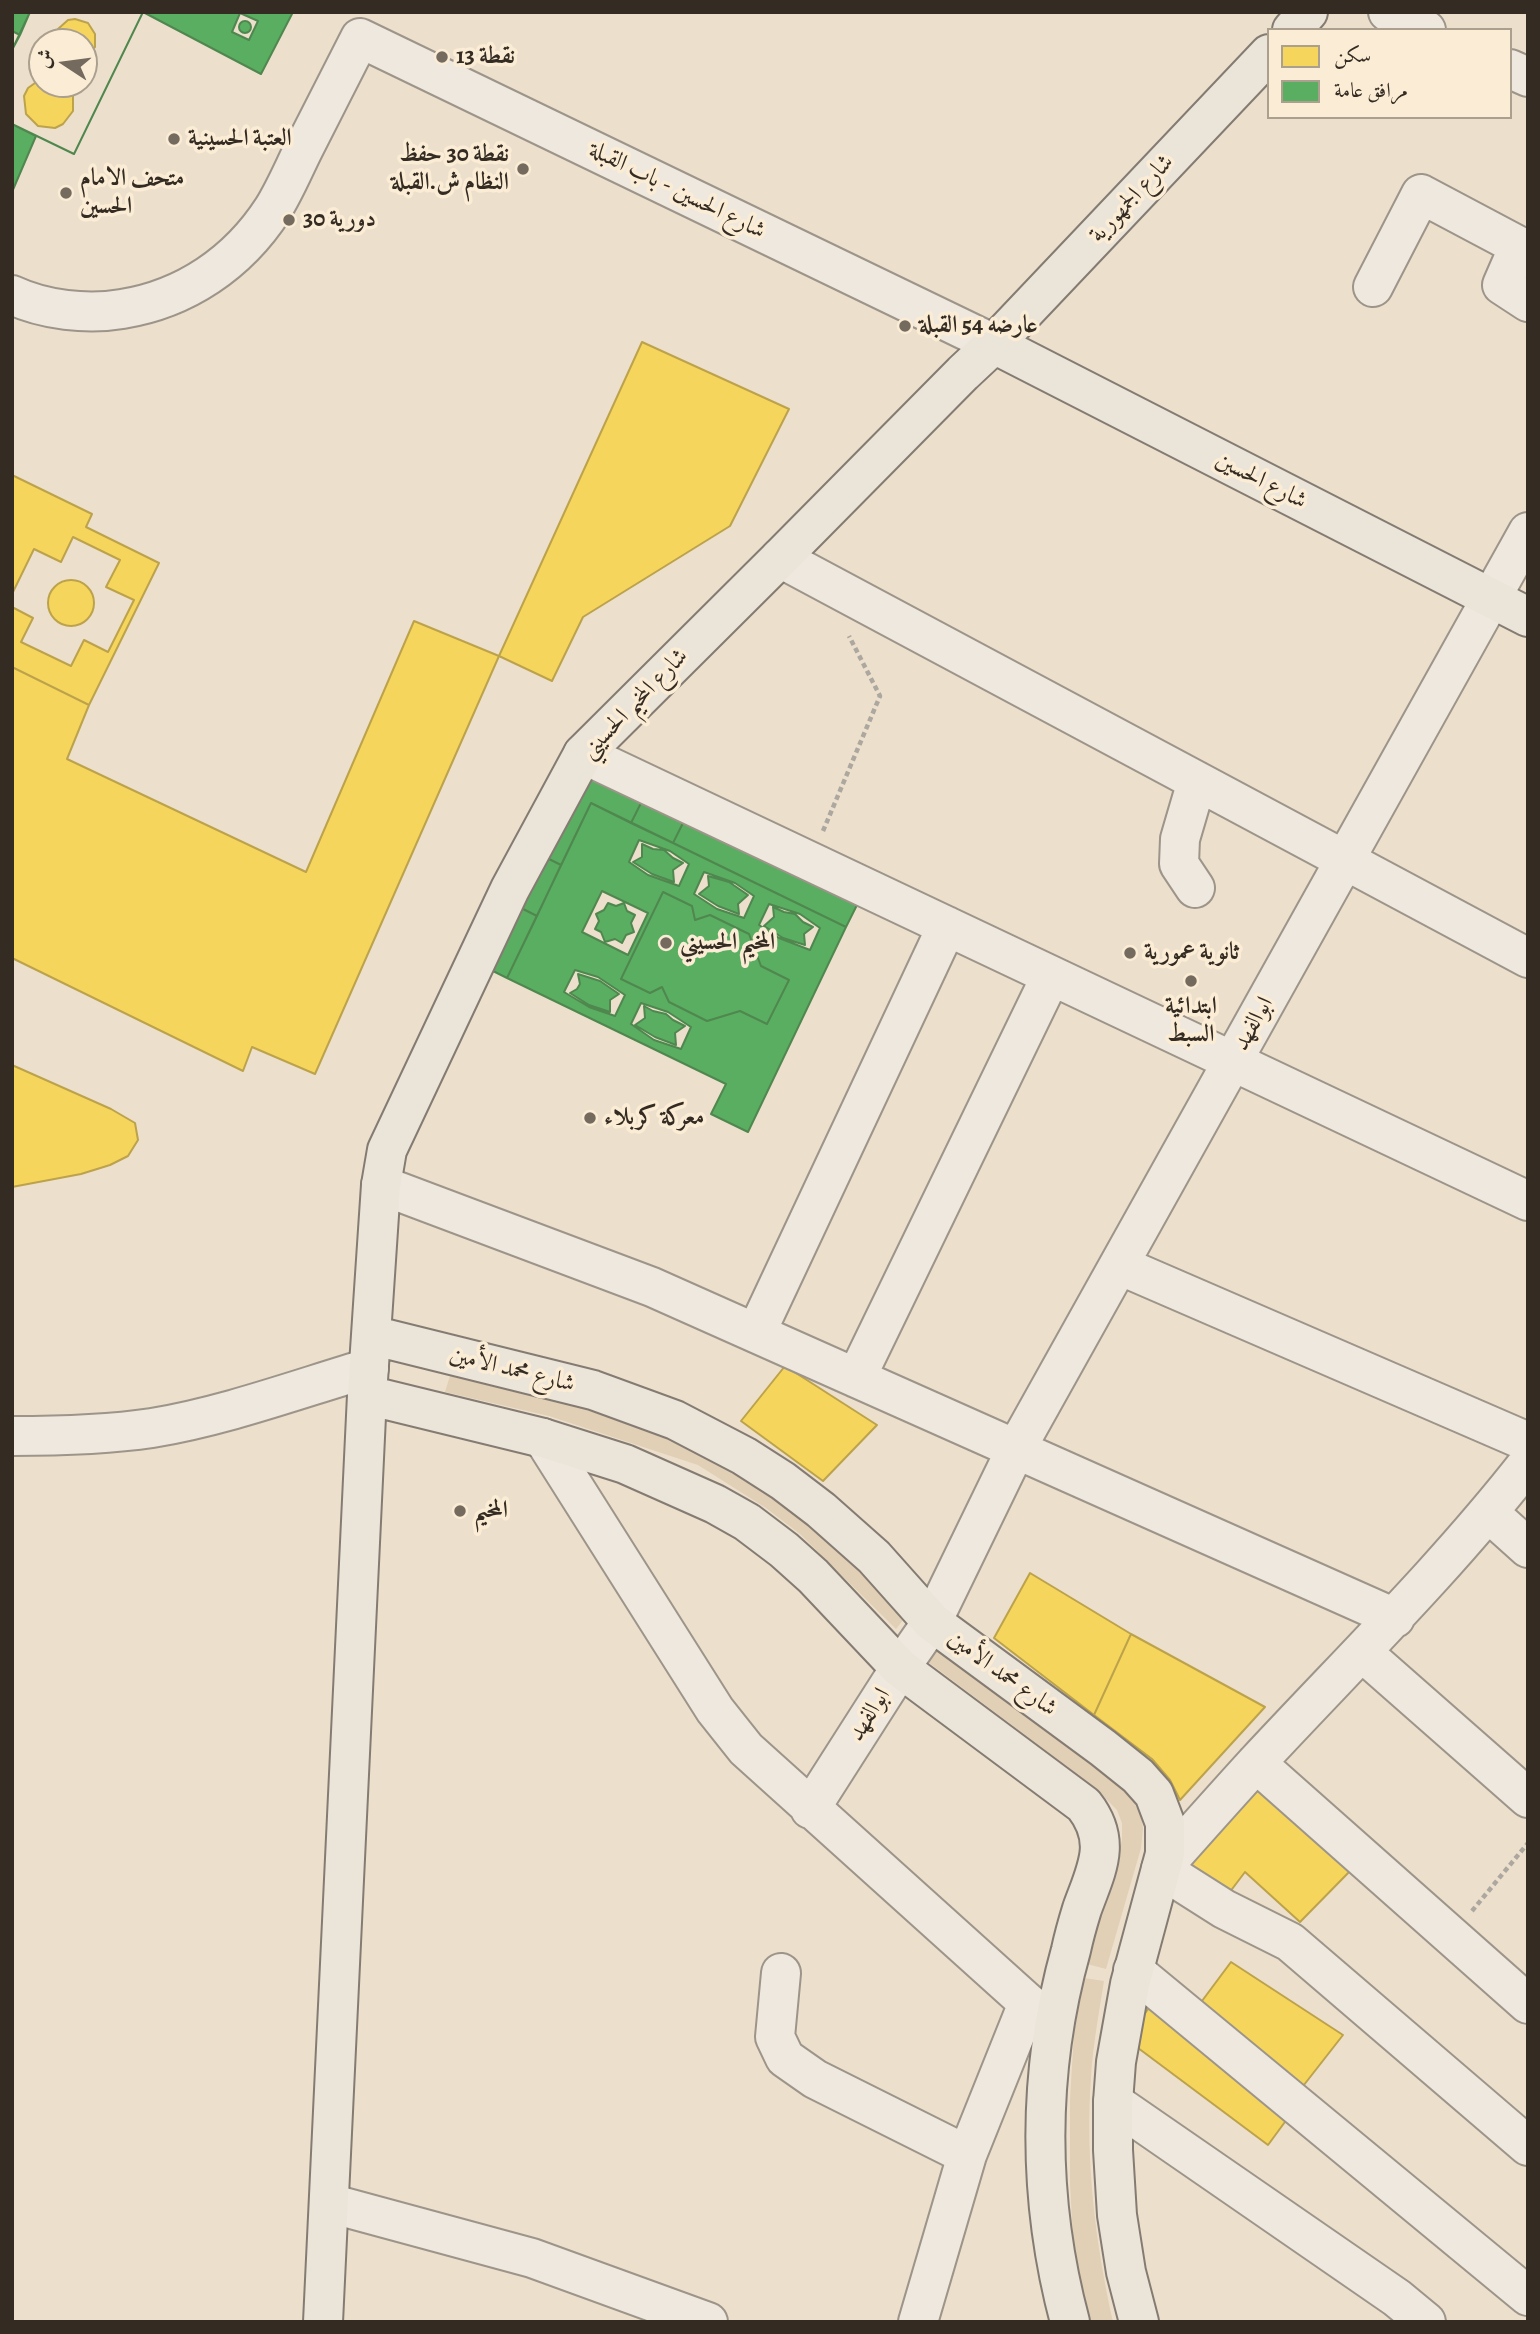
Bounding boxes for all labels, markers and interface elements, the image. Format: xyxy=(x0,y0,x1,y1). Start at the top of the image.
north arrow xyxy=(28,28,98,98)
legend xyxy=(1267,28,1512,119)
text: سكن xyxy=(1334,41,1371,69)
place label: نقطة 13 xyxy=(456,43,515,71)
text: ش xyxy=(30,47,59,71)
marker: نقطة 13 xyxy=(434,49,450,65)
text: مرافق عامة xyxy=(1334,76,1408,104)
place label: العتبة الحسينية xyxy=(188,125,292,153)
marker: العتبة الحسينية xyxy=(166,131,182,147)
street label: شارع الحسين - باب القبلة xyxy=(584,136,770,246)
place label: نقطة 30 حفظ النظام ش.القبلة xyxy=(391,141,509,197)
street label: شارع الجمهورية xyxy=(1084,149,1180,249)
marker: نقطة 30 حفظ النظام ش.القبلة xyxy=(515,161,531,177)
place label: متحف الامام الحسين xyxy=(80,165,184,221)
marker: متحف الامام الحسين xyxy=(58,185,74,201)
place label: دورية 30 xyxy=(303,206,376,234)
marker: دورية 30 xyxy=(281,212,297,228)
place label: عارضه 54 القبلة xyxy=(919,312,1038,340)
marker: عارضه 54 القبلة xyxy=(897,318,913,334)
street label: شارع الحسين xyxy=(1211,446,1311,516)
street label: شارع المخيم الحسيني xyxy=(575,643,695,765)
place label: المخيم الحسيني xyxy=(680,929,775,957)
marker: المخيم الحسيني xyxy=(658,935,674,951)
place label: ثانوية عمورية xyxy=(1144,939,1239,967)
marker: ثانوية عمورية xyxy=(1122,945,1138,961)
marker: ابتدائية السبط xyxy=(1183,973,1199,989)
street label: ابوالفهد xyxy=(1228,992,1280,1056)
place label: ابتدائية السبط xyxy=(1165,993,1217,1049)
place label: معركة كربلاء xyxy=(604,1104,704,1132)
marker: معركة كربلاء xyxy=(582,1110,598,1126)
street label: شارع محمد الأمين xyxy=(446,1341,578,1399)
place label: المخيم xyxy=(474,1497,508,1525)
marker: المخيم xyxy=(452,1503,468,1519)
street label: شارع محمد الأمين xyxy=(942,1625,1062,1723)
street label: ابوالفهد xyxy=(843,1683,897,1747)

